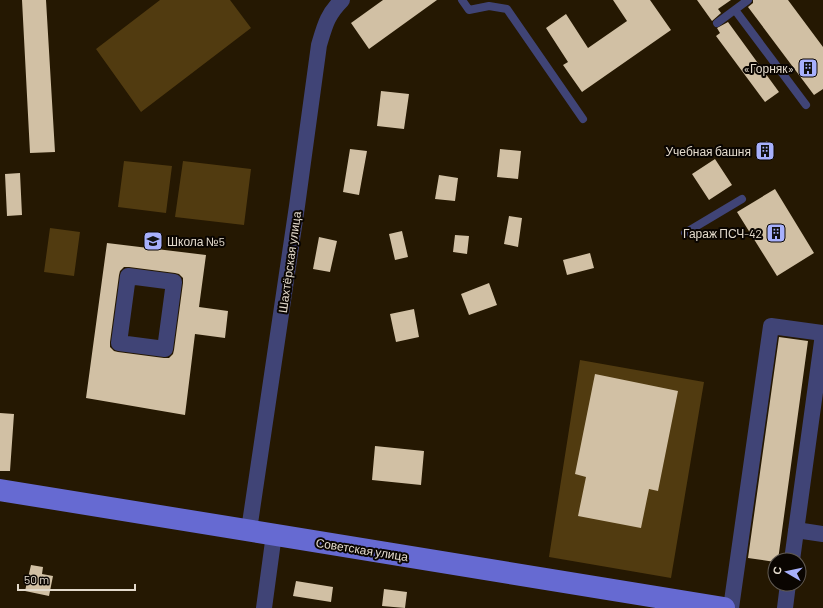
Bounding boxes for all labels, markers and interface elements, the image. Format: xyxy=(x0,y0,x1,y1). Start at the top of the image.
building icon: «Горняк» xyxy=(797,57,819,79)
place label: «Горняк» xyxy=(744,61,794,76)
building icon: Учебная башня xyxy=(754,140,776,162)
place label: Учебная башня xyxy=(665,144,751,158)
street label: Шахтёрская улица xyxy=(275,210,304,314)
building icon: Гараж ПСЧ-42 xyxy=(765,222,787,244)
place label: Гараж ПСЧ-42 xyxy=(683,226,762,241)
school or university icon: Школа №5 xyxy=(142,230,164,252)
place label: Школа №5 xyxy=(167,234,225,248)
street label: Советская улица xyxy=(315,535,409,564)
north arrow xyxy=(767,552,807,592)
text: С xyxy=(770,565,784,575)
scale bar xyxy=(18,566,135,592)
text: 50 m xyxy=(24,572,49,586)

